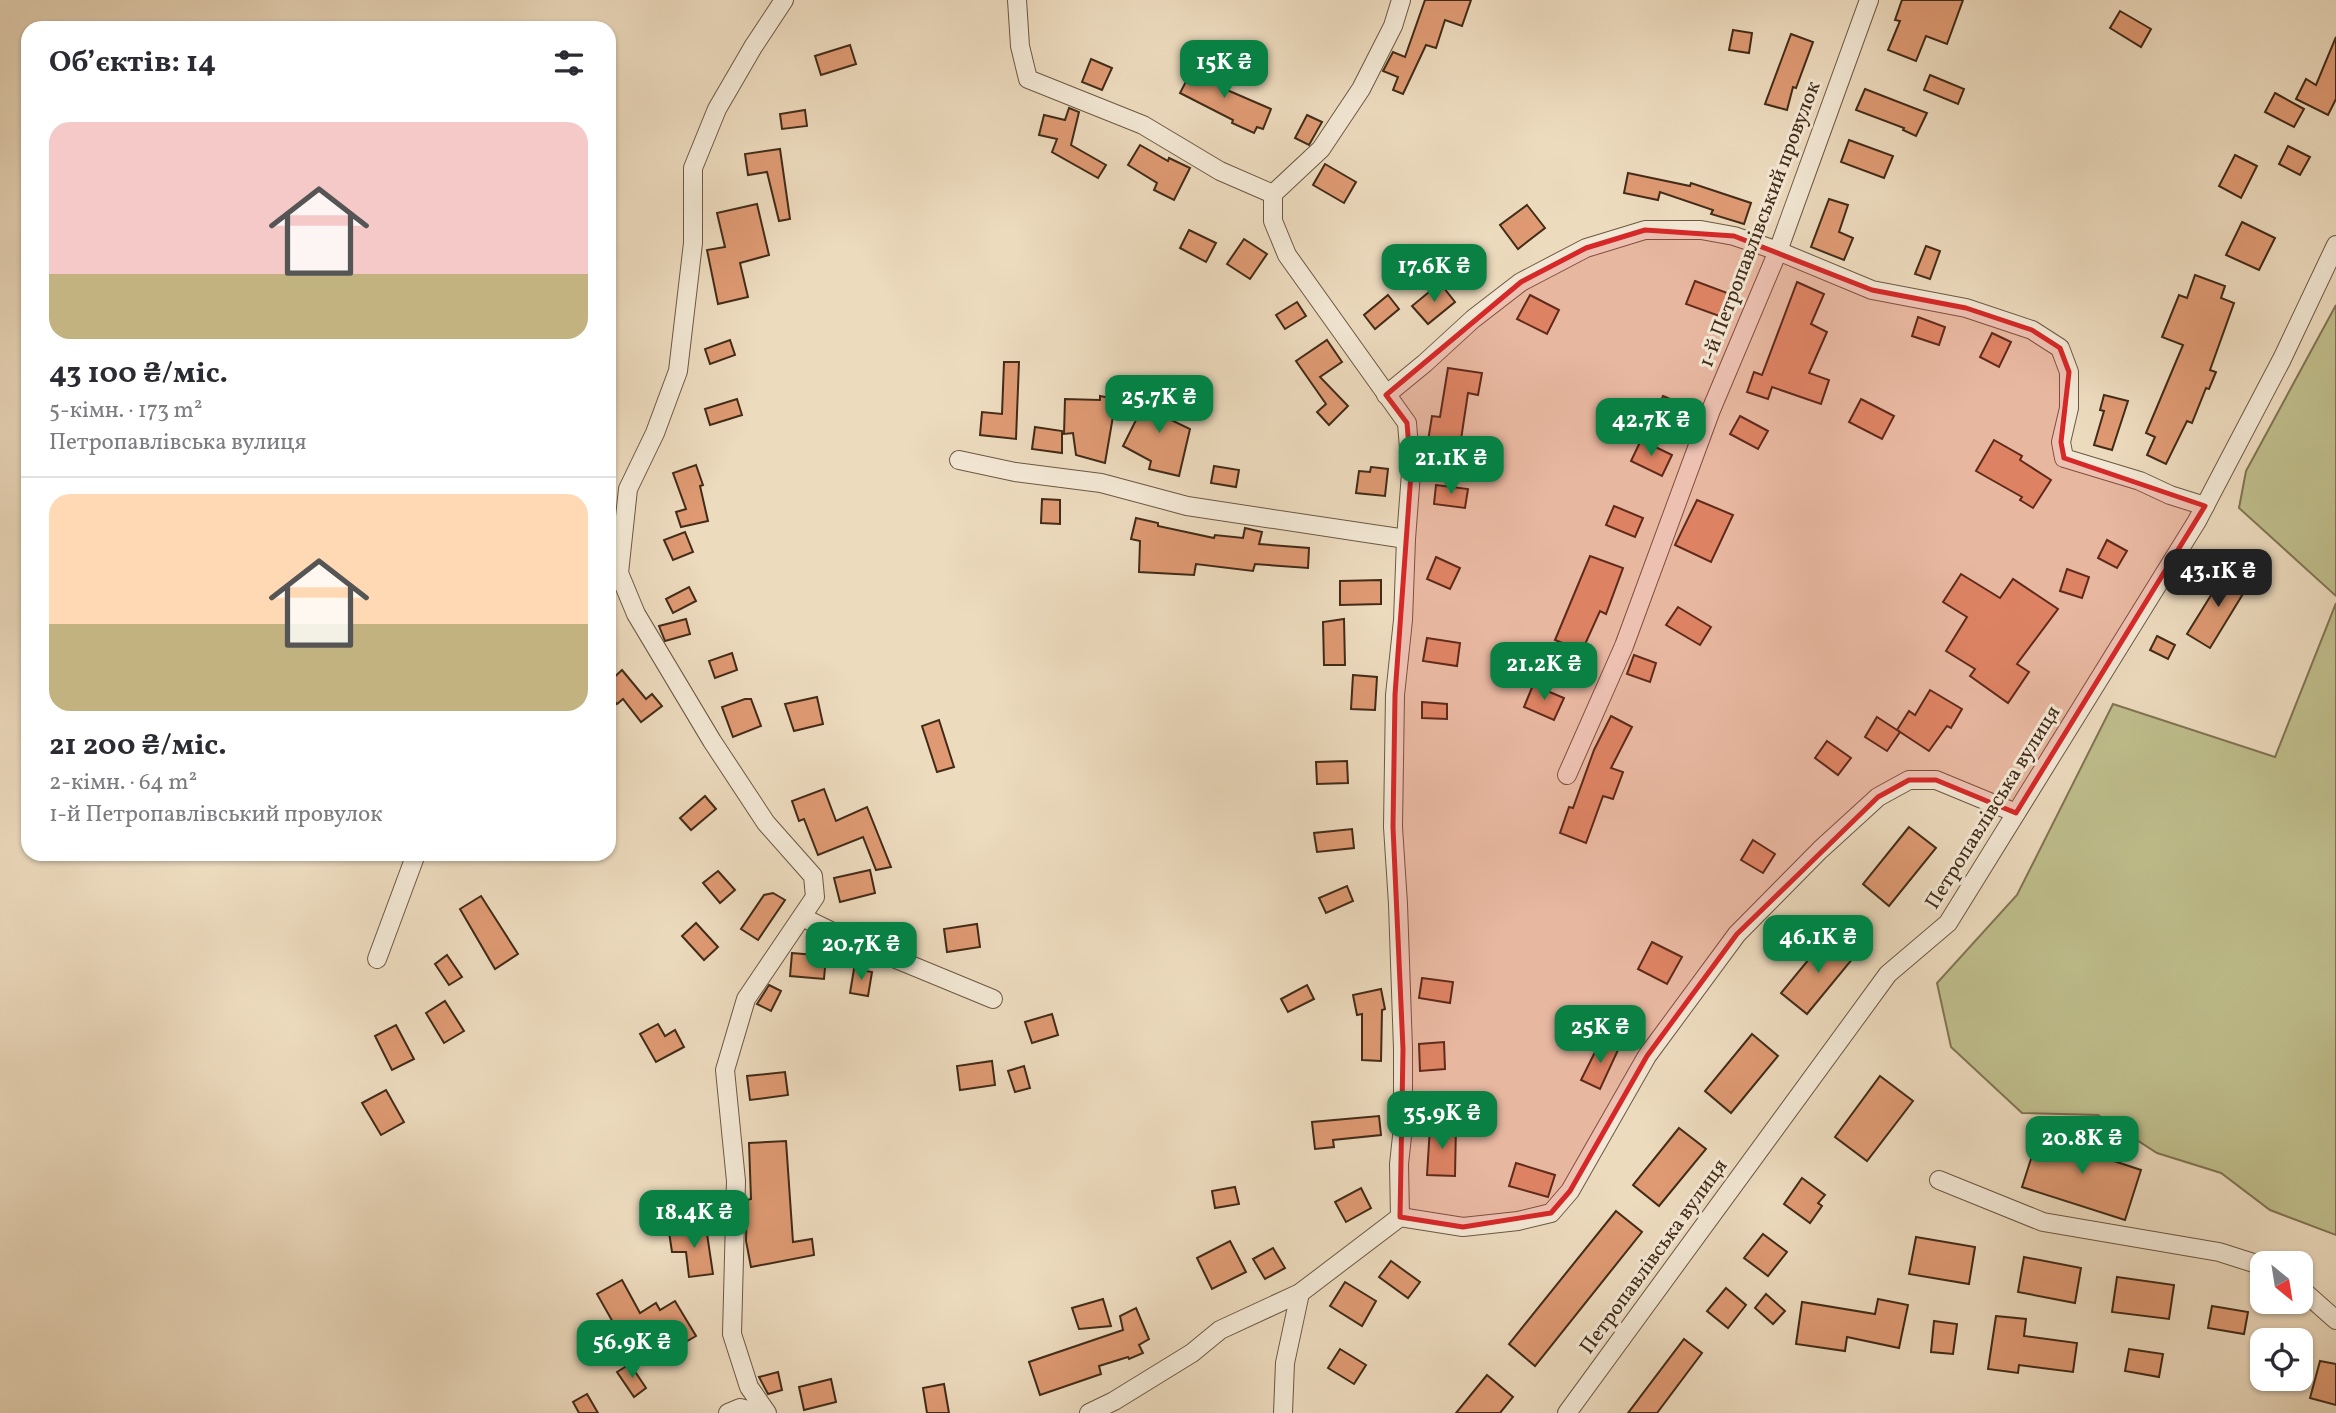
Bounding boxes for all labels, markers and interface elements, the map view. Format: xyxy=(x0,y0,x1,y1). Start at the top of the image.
pin: 15K ₴ xyxy=(1175,41,1273,100)
text: Об’єктів: 14 xyxy=(49,42,216,84)
icon: filters xyxy=(550,44,588,82)
text: 15K ₴ xyxy=(1196,47,1252,79)
street label: 1-й Петропавлівський провулок xyxy=(1692,77,1829,372)
icon: home xyxy=(256,168,382,294)
pin: 17.6K ₴ xyxy=(1369,244,1499,304)
text: 17.6K ₴ xyxy=(1398,251,1470,283)
text: 43 100 ₴/міс. xyxy=(49,353,228,395)
pin: 25.7K ₴ xyxy=(1094,376,1224,435)
text: 25.7K ₴ xyxy=(1121,382,1197,414)
text: 5-кімн. · 173 m² xyxy=(49,395,202,427)
pin: 42.7K ₴ xyxy=(1586,398,1716,458)
text: 42.7K ₴ xyxy=(1612,405,1690,437)
text: Петропавлівська вулиця xyxy=(49,427,307,459)
pin: 21.1K ₴ xyxy=(1386,436,1516,496)
text: 21.1K ₴ xyxy=(1415,443,1487,475)
icon: home xyxy=(256,540,382,666)
pin: 43.1K ₴ xyxy=(2153,550,2283,609)
text: 43.1K ₴ xyxy=(2180,556,2256,588)
pin: 21.2K ₴ xyxy=(1479,642,1609,702)
text: 21.2K ₴ xyxy=(1506,649,1582,681)
street label: Петропавлівська вулиця xyxy=(1919,700,2068,915)
text: 21 200 ₴/міс. xyxy=(49,725,227,767)
text: 2-кімн. · 64 m² xyxy=(49,767,197,799)
text: 1-й Петропавлівський провулок xyxy=(49,799,383,831)
pin: 46.1K ₴ xyxy=(1753,916,1883,975)
pin: 20.7K ₴ xyxy=(796,922,926,982)
text: 46.1K ₴ xyxy=(1779,922,1857,954)
text: 20.7K ₴ xyxy=(822,929,900,961)
pin: 25K ₴ xyxy=(1551,1006,1649,1065)
text: 25K ₴ xyxy=(1571,1012,1629,1044)
pin: 35.9K ₴ xyxy=(1377,1092,1507,1151)
text: 35.9K ₴ xyxy=(1403,1098,1481,1130)
pin: 20.8K ₴ xyxy=(2017,1116,2147,1176)
text: 20.8K ₴ xyxy=(2042,1123,2122,1155)
street label: Петропавлівська вулиця xyxy=(1573,1153,1735,1361)
pin: 18.4K ₴ xyxy=(629,1190,759,1250)
text: 18.4K ₴ xyxy=(655,1197,733,1229)
north arrow xyxy=(2250,1251,2314,1314)
map controls xyxy=(2250,1251,2313,1391)
pin: 56.9K ₴ xyxy=(567,1320,697,1380)
text: 56.9K ₴ xyxy=(593,1327,671,1359)
button: locate xyxy=(2250,1328,2313,1391)

